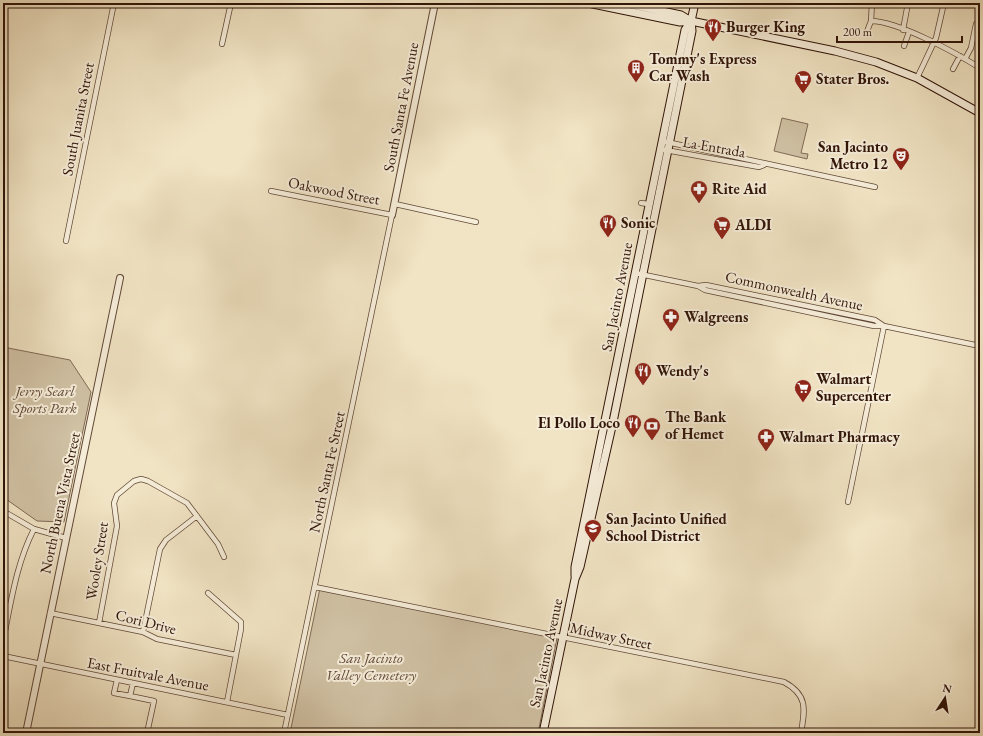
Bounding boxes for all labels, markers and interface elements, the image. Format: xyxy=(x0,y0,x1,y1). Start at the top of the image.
restaurant icon: Burger King xyxy=(703,17,723,42)
place label: Burger King xyxy=(726,17,806,36)
scale bar xyxy=(837,18,962,44)
text: 200 m xyxy=(843,24,873,40)
street label: South Santa Fe Avenue xyxy=(379,40,422,173)
place label: Tommy's Express Car Wash xyxy=(649,49,757,85)
building icon: Tommy's Express Car Wash xyxy=(626,58,646,83)
street label: South Juanita Street xyxy=(57,60,98,177)
supermarket icon: Stater Bros. xyxy=(793,69,813,94)
place label: Stater Bros. xyxy=(816,69,890,88)
street label: La Entrada xyxy=(681,132,747,161)
place label: San Jacinto Metro 12 xyxy=(818,137,888,173)
theatre icon: San Jacinto Metro 12 xyxy=(891,146,911,171)
street label: Oakwood Street xyxy=(287,172,382,209)
pharmacy icon: Rite Aid xyxy=(689,179,709,204)
place label: Rite Aid xyxy=(712,179,767,198)
restaurant icon: Sonic xyxy=(598,213,618,238)
place label: Sonic xyxy=(621,213,655,232)
supermarket icon: ALDI xyxy=(712,215,732,240)
place label: ALDI xyxy=(734,215,772,234)
street label: San Jacinto Avenue xyxy=(597,241,636,353)
street label: Commonwealth Avenue xyxy=(724,267,865,314)
pharmacy icon: Walgreens xyxy=(661,307,681,332)
place label: Walgreens xyxy=(684,307,748,326)
restaurant icon: Wendy's xyxy=(633,361,653,386)
place label: Wendy's xyxy=(656,361,709,380)
place label: Walmart Supercenter xyxy=(816,369,892,405)
supermarket icon: Walmart Supercenter xyxy=(793,378,813,403)
park label: Jerry Searl Sports Park xyxy=(12,381,77,417)
place label: The Bank of Hemet xyxy=(665,407,727,443)
street label: North Santa Fe Street xyxy=(304,409,349,534)
place label: El Pollo Loco xyxy=(538,413,620,432)
restaurant icon: El Pollo Loco xyxy=(623,413,643,438)
bank icon: The Bank of Hemet xyxy=(642,416,662,441)
pharmacy icon: Walmart Pharmacy xyxy=(756,427,776,452)
place label: Walmart Pharmacy xyxy=(779,427,901,446)
street label: North Buena Vista Street xyxy=(35,430,84,575)
place label: San Jacinto Unified School District xyxy=(606,509,727,545)
school or university icon: San Jacinto Unified School District xyxy=(583,518,603,543)
street label: Wooley Street xyxy=(81,520,112,601)
street label: San Jacinto Avenue xyxy=(525,597,566,709)
street label: Cori Drive xyxy=(114,605,179,638)
street label: Midway Street xyxy=(568,618,654,654)
park label: San Jacinto Valley Cemetery xyxy=(326,648,416,684)
street label: East Fruitvale Avenue xyxy=(86,652,211,695)
north arrow xyxy=(925,678,965,718)
text: N xyxy=(941,680,953,696)

